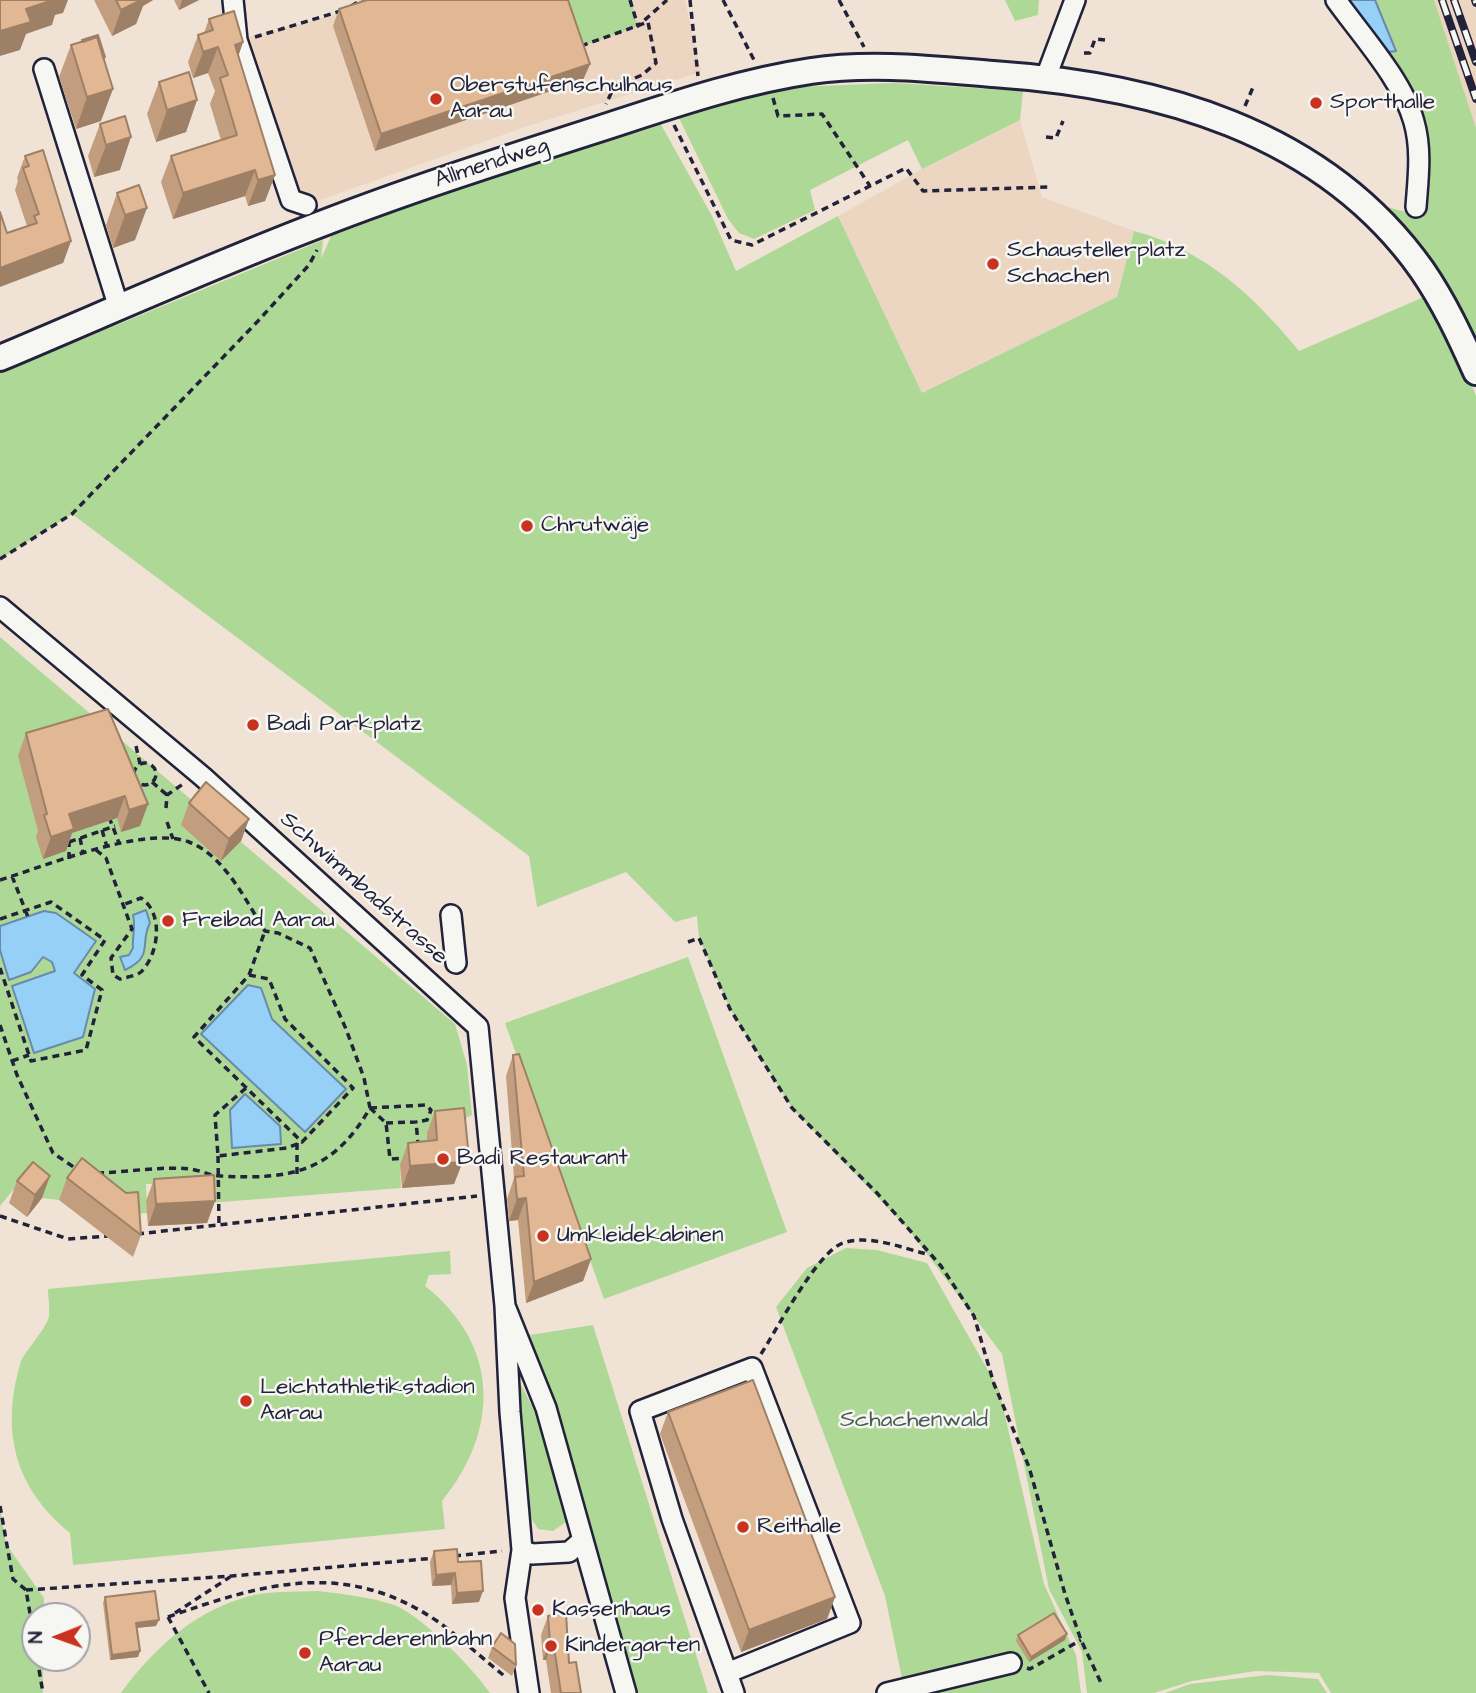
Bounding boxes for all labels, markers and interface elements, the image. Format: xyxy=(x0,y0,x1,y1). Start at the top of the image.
place label: Oberstufenschulhaus Aarau xyxy=(450,72,673,126)
place label: Sporthalle xyxy=(1330,89,1435,117)
marker: Oberstufenschulhaus Aarau xyxy=(428,91,444,107)
marker: Sporthalle xyxy=(1308,95,1324,111)
street label: Allmendweg xyxy=(431,133,553,195)
place label: Schaustellerplatz Schachen xyxy=(1007,237,1186,291)
marker: Schaustellerplatz Schachen xyxy=(985,256,1001,272)
place label: Chrutwäje xyxy=(541,512,649,540)
marker: Chrutwäje xyxy=(519,518,535,534)
place label: Badi Parkplatz xyxy=(267,711,422,739)
marker: Badi Parkplatz xyxy=(245,717,261,733)
street label: Schwimmbadstrasse xyxy=(274,807,452,971)
place label: Freibad Aarau xyxy=(182,907,335,935)
marker: Freibad Aarau xyxy=(160,913,176,929)
place label: Badi Restaurant xyxy=(457,1145,628,1173)
marker: Badi Restaurant xyxy=(435,1151,451,1167)
place label: Umkleidekabinen xyxy=(557,1222,723,1250)
marker: Umkleidekabinen xyxy=(535,1228,551,1244)
place label: Leichtathletikstadion Aarau xyxy=(260,1374,475,1428)
marker: Leichtathletikstadion Aarau xyxy=(238,1393,254,1409)
park label: Schachenwald xyxy=(840,1407,988,1435)
place label: Reithalle xyxy=(757,1513,841,1541)
marker: Reithalle xyxy=(735,1519,751,1535)
place label: Kassenhaus xyxy=(552,1596,671,1624)
north arrow xyxy=(21,1602,91,1672)
marker: Kassenhaus xyxy=(530,1602,546,1618)
place label: Pferderennbahn Aarau xyxy=(319,1626,492,1680)
text: N xyxy=(23,1631,50,1644)
place label: Kindergarten xyxy=(565,1632,700,1660)
marker: Kindergarten xyxy=(543,1638,559,1654)
marker: Pferderennbahn Aarau xyxy=(297,1645,313,1661)

